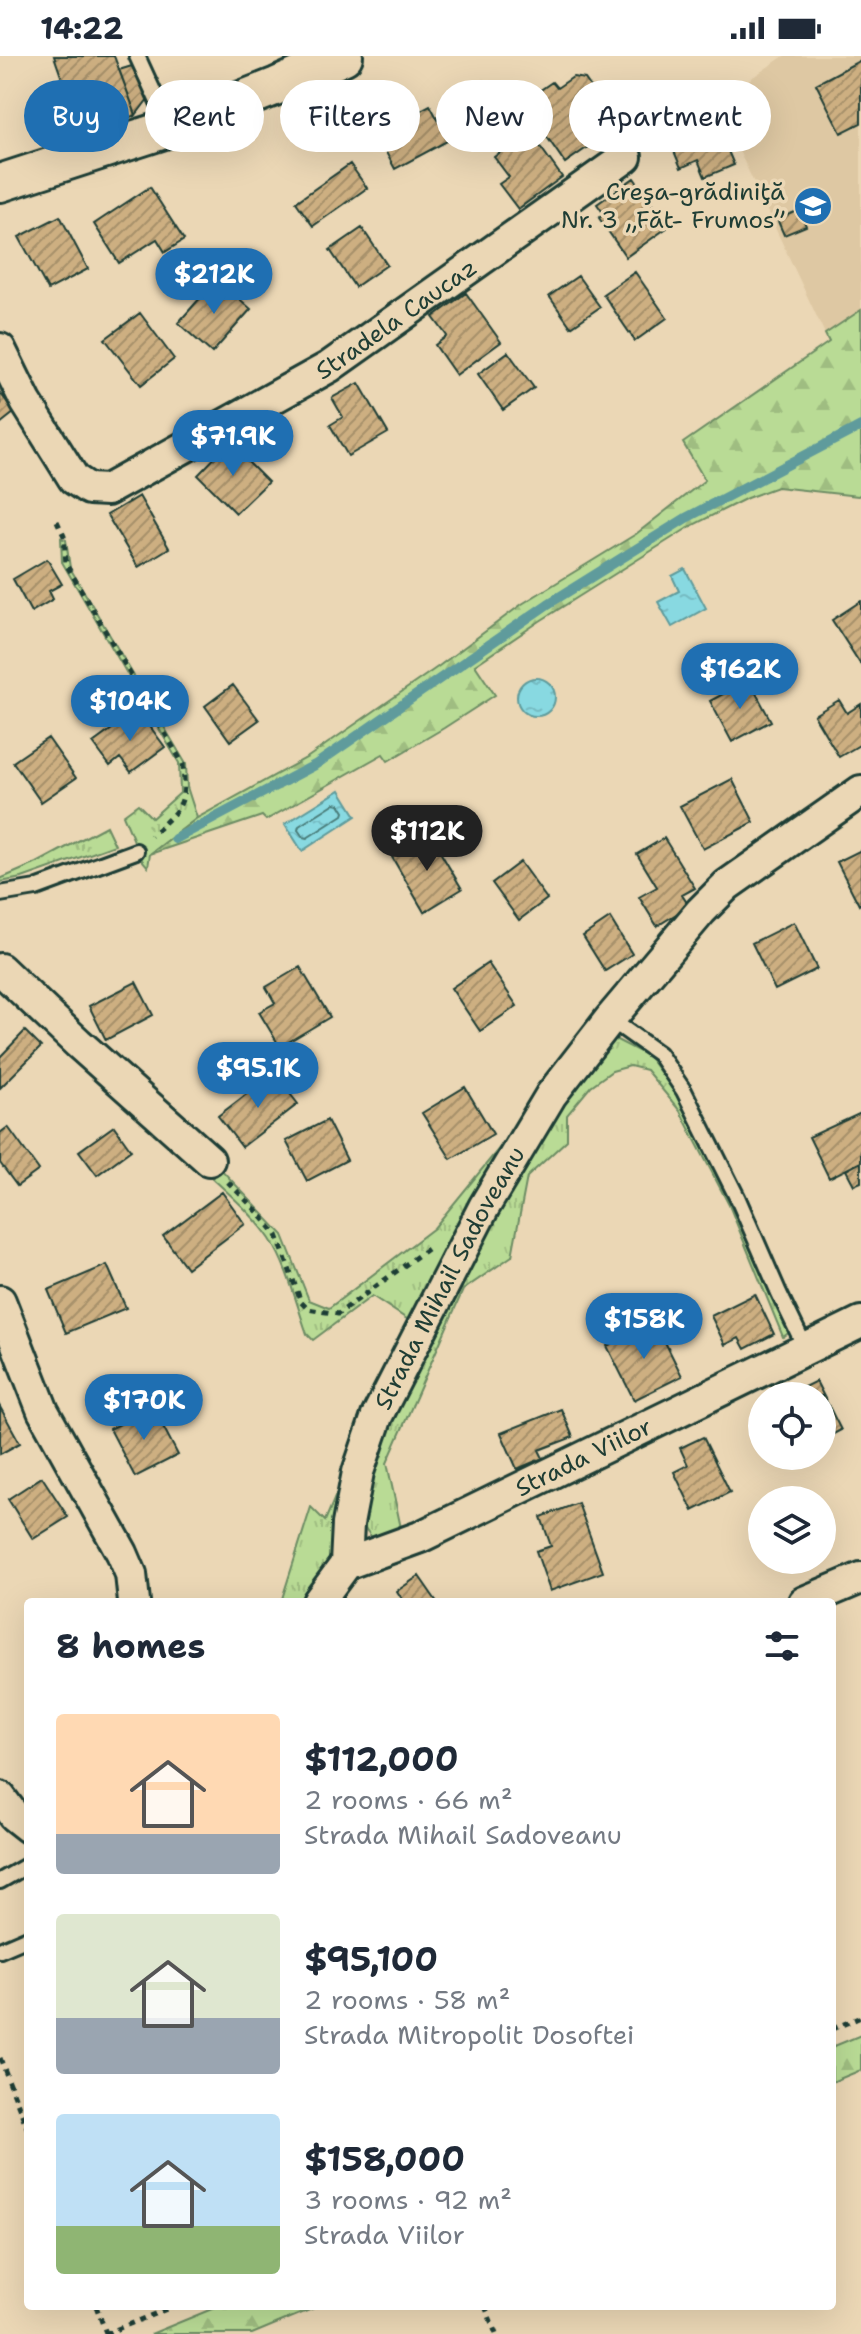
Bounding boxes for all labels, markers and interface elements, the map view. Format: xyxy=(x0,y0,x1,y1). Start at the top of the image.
text: 14:22 xyxy=(40,8,123,49)
chip: Buy xyxy=(24,80,129,152)
chip: Rent xyxy=(145,80,264,152)
chip: Filters xyxy=(280,80,420,152)
chip: New xyxy=(436,80,553,152)
chip: Apartment xyxy=(569,80,771,152)
place label: Creşa-grădiniţă Nr. 3 „Făt- Frumos” xyxy=(561,176,785,236)
school or university icon: Creşa-grădiniţă Nr. 3 „Făt- Frumos” xyxy=(792,185,834,227)
pin: $212K xyxy=(158,248,270,316)
street label: Stradela Caucaz xyxy=(310,251,483,387)
text: $212K xyxy=(173,256,255,291)
pin: $71.9K xyxy=(168,410,298,478)
text: $71.9K xyxy=(190,418,276,453)
pin: $162K xyxy=(684,643,796,711)
text: $162K xyxy=(699,651,781,686)
pin: $104K xyxy=(74,675,186,743)
text: $104K xyxy=(89,683,171,718)
pin: $112K xyxy=(371,805,483,873)
text: $112K xyxy=(389,813,465,848)
pin: $95.1K xyxy=(193,1042,323,1110)
text: $95.1K xyxy=(215,1050,301,1085)
street label: Strada Mihail Sadoveanu xyxy=(367,1141,533,1415)
pin: $158K xyxy=(588,1293,700,1361)
text: $158K xyxy=(604,1301,684,1336)
pin: $170K xyxy=(88,1374,200,1442)
text: $170K xyxy=(103,1382,185,1417)
map controls xyxy=(748,1382,836,1574)
button: locate xyxy=(748,1382,836,1470)
street label: Strada Viilor xyxy=(510,1410,657,1504)
button: layers xyxy=(748,1486,836,1574)
text: 8 homes xyxy=(56,1623,205,1669)
icon: filters xyxy=(760,1624,804,1668)
text: $112,000 xyxy=(304,1736,458,1782)
icon: home xyxy=(120,1746,216,1842)
text: 2 rooms · 66 m² xyxy=(304,1782,513,1817)
text: Strada Mihail Sadoveanu xyxy=(304,1817,622,1852)
text: $95,100 xyxy=(304,1936,438,1982)
icon: home xyxy=(120,1946,216,2042)
text: 2 rooms · 58 m² xyxy=(304,1982,510,2017)
text: Strada Mitropolit Dosoftei xyxy=(304,2017,634,2052)
text: $158,000 xyxy=(304,2136,465,2182)
icon: home xyxy=(120,2146,216,2242)
text: 3 rooms · 92 m² xyxy=(304,2182,512,2217)
text: Strada Viilor xyxy=(304,2217,465,2252)

